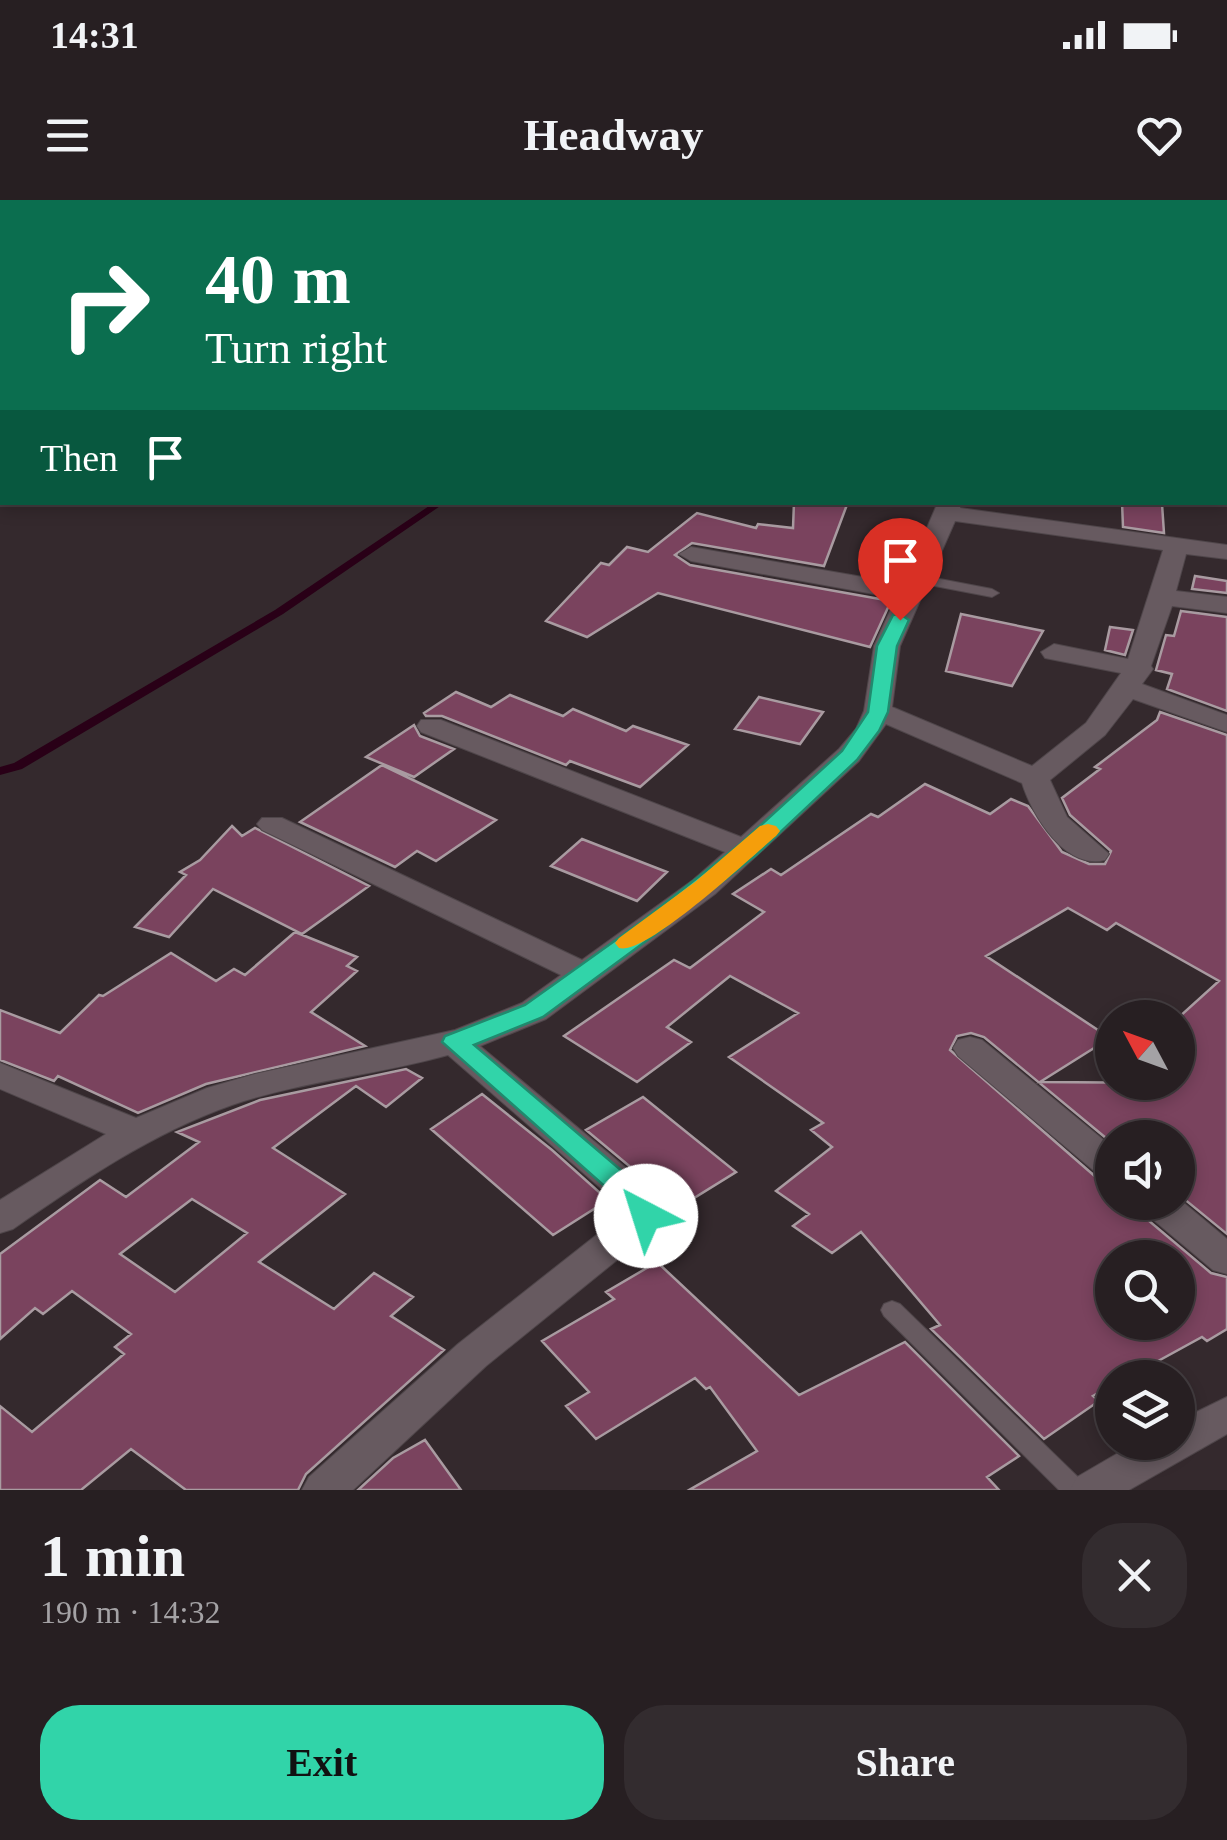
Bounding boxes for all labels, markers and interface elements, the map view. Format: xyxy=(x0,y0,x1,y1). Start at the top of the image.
text: 14:31 xyxy=(50,14,139,56)
icon: menu xyxy=(40,108,95,163)
icon: heart xyxy=(1132,108,1187,163)
text: Headway xyxy=(524,110,704,160)
icon: right xyxy=(40,240,170,370)
text: 40 m xyxy=(205,241,351,318)
text: Turn right xyxy=(205,323,387,373)
icon: arrive xyxy=(138,430,193,485)
text: Then xyxy=(40,437,118,479)
pin xyxy=(858,518,943,621)
icon: arrive xyxy=(873,533,928,588)
north arrow xyxy=(1095,1000,1195,1100)
map controls xyxy=(1095,1000,1195,1460)
button: sound xyxy=(1095,1120,1195,1220)
position arrow xyxy=(594,1164,698,1268)
button: search xyxy=(1095,1240,1195,1340)
button: layers xyxy=(1095,1360,1195,1460)
text: 1 min xyxy=(40,1523,185,1589)
button: close xyxy=(1082,1523,1187,1628)
text: 190 m · 14:32 xyxy=(40,1594,220,1630)
button: Exit xyxy=(40,1705,604,1820)
button: Share xyxy=(624,1705,1187,1820)

